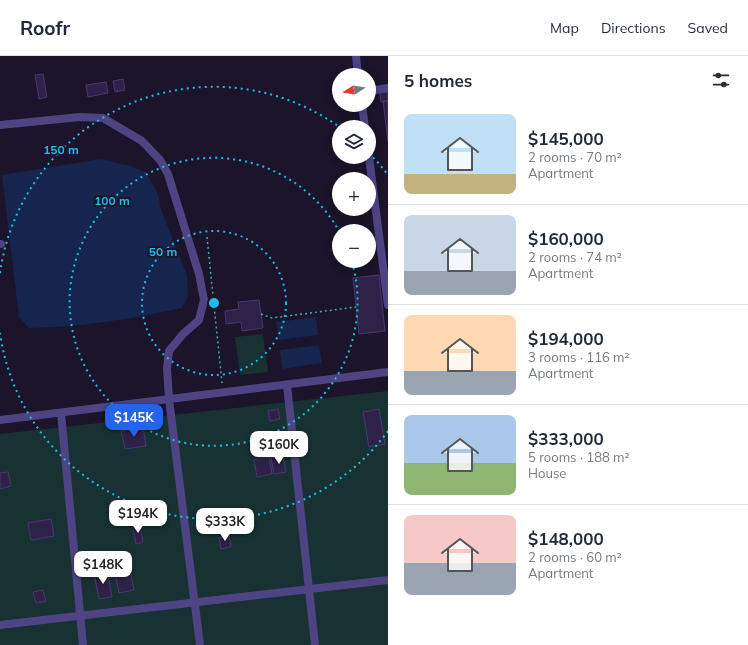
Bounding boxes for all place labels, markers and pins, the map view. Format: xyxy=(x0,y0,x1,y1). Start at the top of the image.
centre of rings xyxy=(207,296,221,310)
pin: $145K xyxy=(106,404,162,438)
pin: $160K xyxy=(251,431,307,465)
pin: $194K xyxy=(110,500,166,534)
pin: $333K xyxy=(197,508,253,542)
pin: $148K xyxy=(75,551,131,585)

